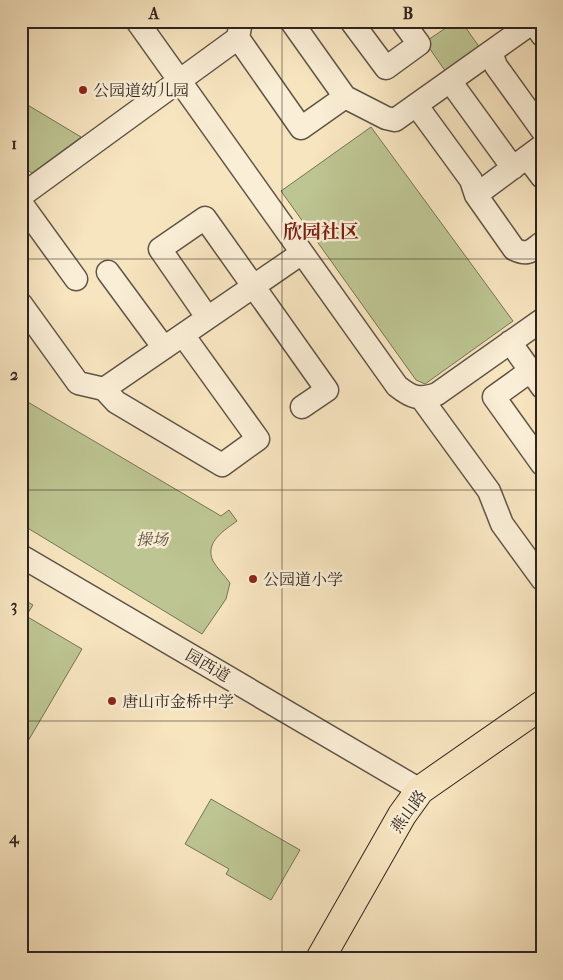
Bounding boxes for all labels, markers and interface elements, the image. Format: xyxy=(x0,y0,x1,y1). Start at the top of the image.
text: A xyxy=(148,4,160,23)
text: B xyxy=(403,4,413,23)
place label: 公园道幼儿园 xyxy=(93,81,189,100)
marker: 公园道幼儿园 xyxy=(77,84,89,96)
text: 1 xyxy=(11,134,17,153)
district label: 欣园社区 xyxy=(283,221,359,243)
text: 2 xyxy=(10,365,18,384)
park label: 操场 xyxy=(136,530,170,549)
place label: 公园道小学 xyxy=(263,570,343,589)
marker: 公园道小学 xyxy=(247,573,259,585)
text: 3 xyxy=(11,596,17,616)
street label: 园西道 xyxy=(182,645,233,686)
place label: 唐山市金桥中学 xyxy=(122,692,234,711)
marker: 唐山市金桥中学 xyxy=(106,695,118,707)
street label: 燕山路 xyxy=(387,786,430,836)
text: 4 xyxy=(8,828,20,848)

